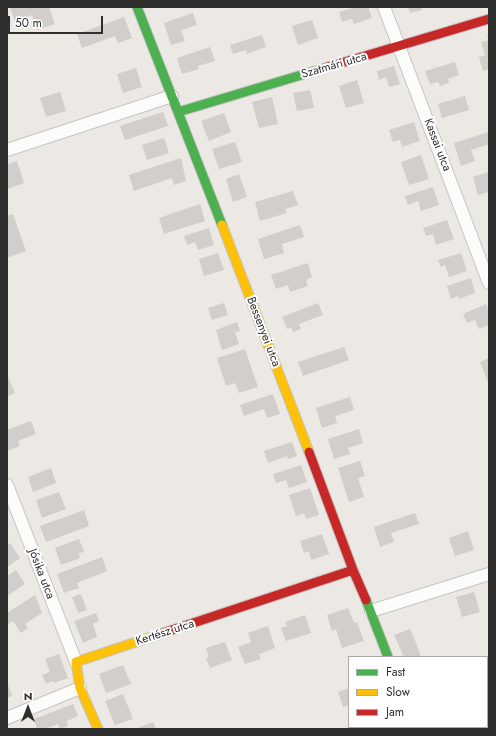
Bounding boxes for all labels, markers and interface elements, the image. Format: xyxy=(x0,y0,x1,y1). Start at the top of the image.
scale bar xyxy=(10,8,105,34)
text: 50 m xyxy=(15,14,42,32)
street label: Szatmári utca xyxy=(300,50,368,82)
street label: Kassai utca xyxy=(420,117,454,173)
street label: Bessenyei utca xyxy=(243,295,283,369)
street label: Jósika utca xyxy=(25,547,57,601)
street label: Kertész utca xyxy=(134,617,196,649)
legend xyxy=(348,656,488,728)
text: Fast xyxy=(386,663,405,681)
text: Slow xyxy=(386,683,410,701)
north arrow xyxy=(8,688,48,728)
text: N xyxy=(24,688,32,704)
text: Jam xyxy=(386,703,404,721)

